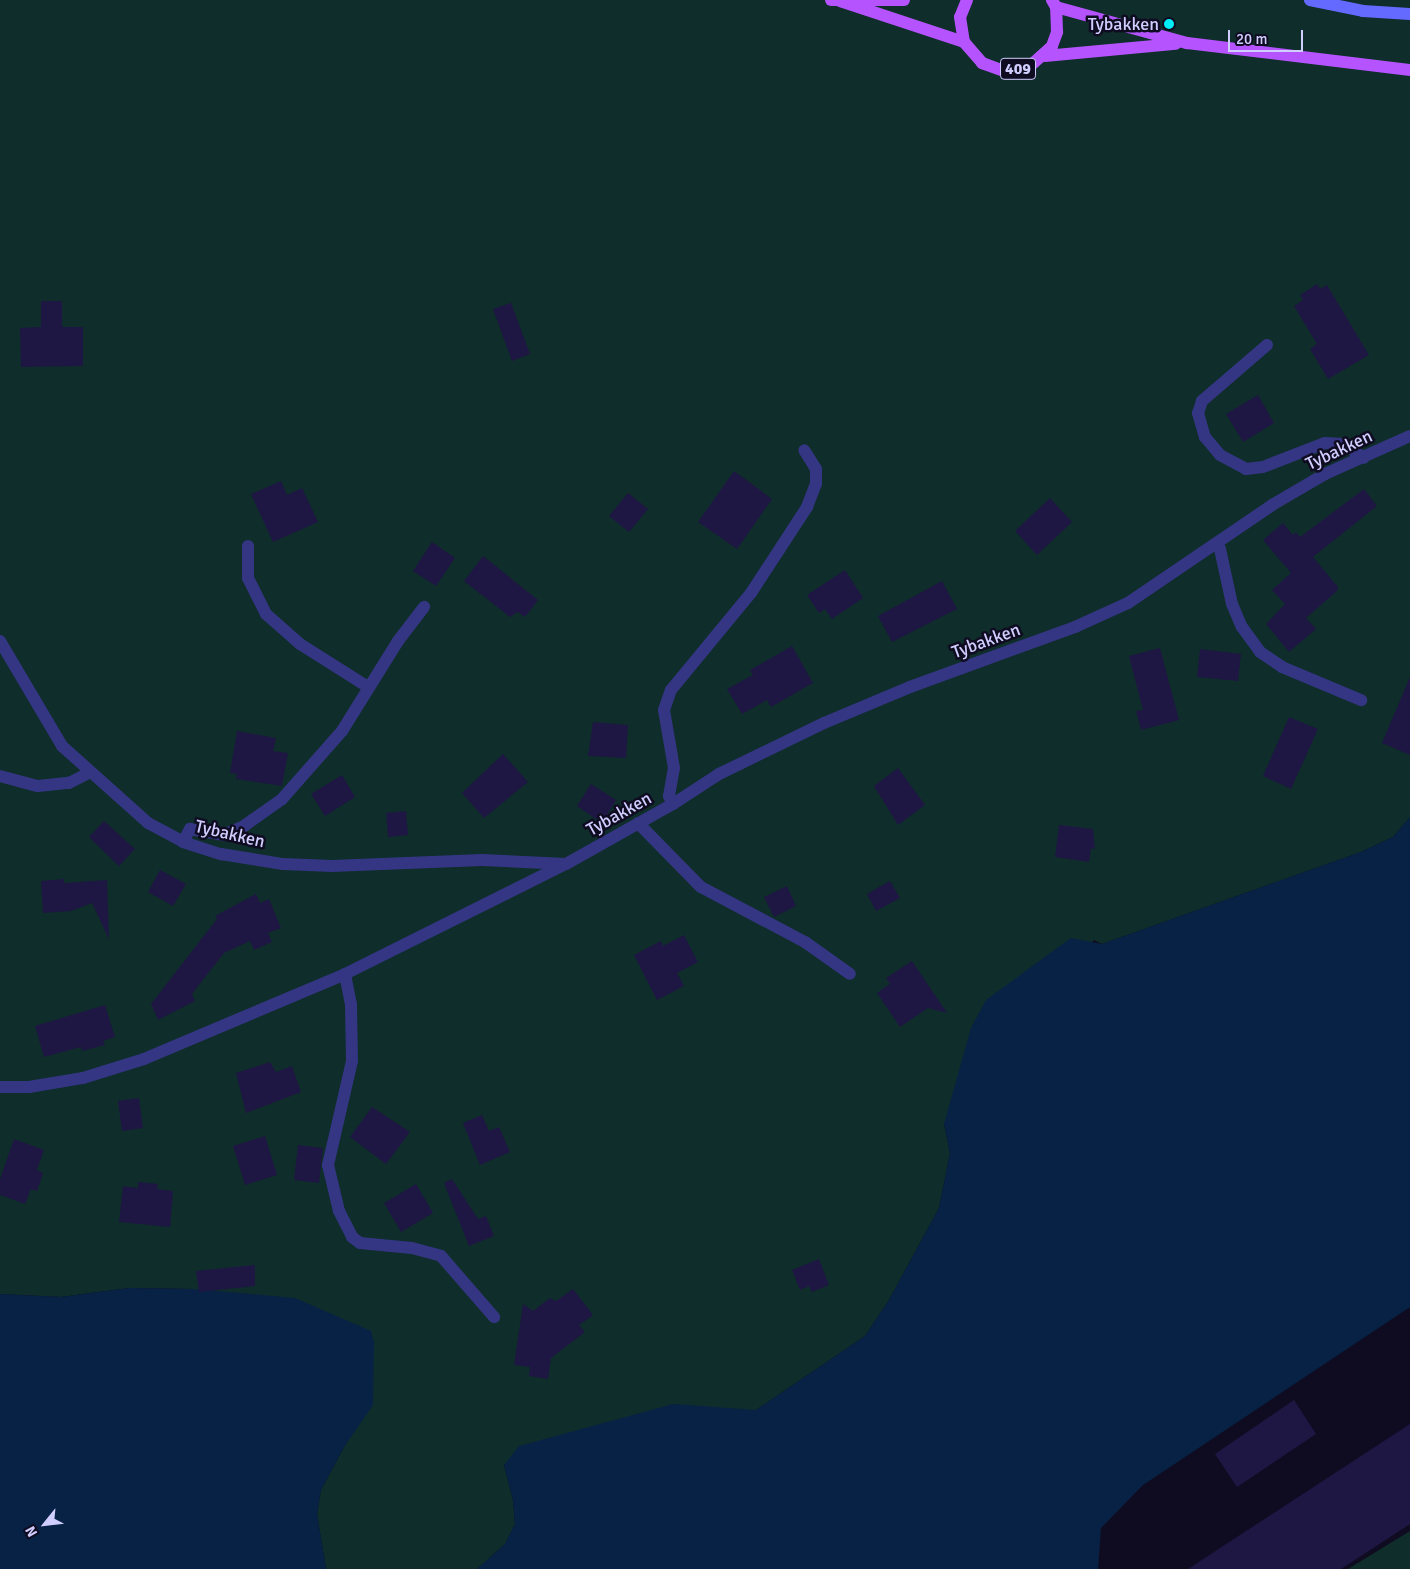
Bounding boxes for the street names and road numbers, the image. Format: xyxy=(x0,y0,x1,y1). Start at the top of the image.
road number: 409 xyxy=(999,56,1037,82)
street label: Tybakken xyxy=(1302,425,1376,475)
street label: Tybakken xyxy=(949,619,1023,663)
street label: Tybakken xyxy=(583,787,655,841)
street label: Tybakken xyxy=(193,815,267,853)

